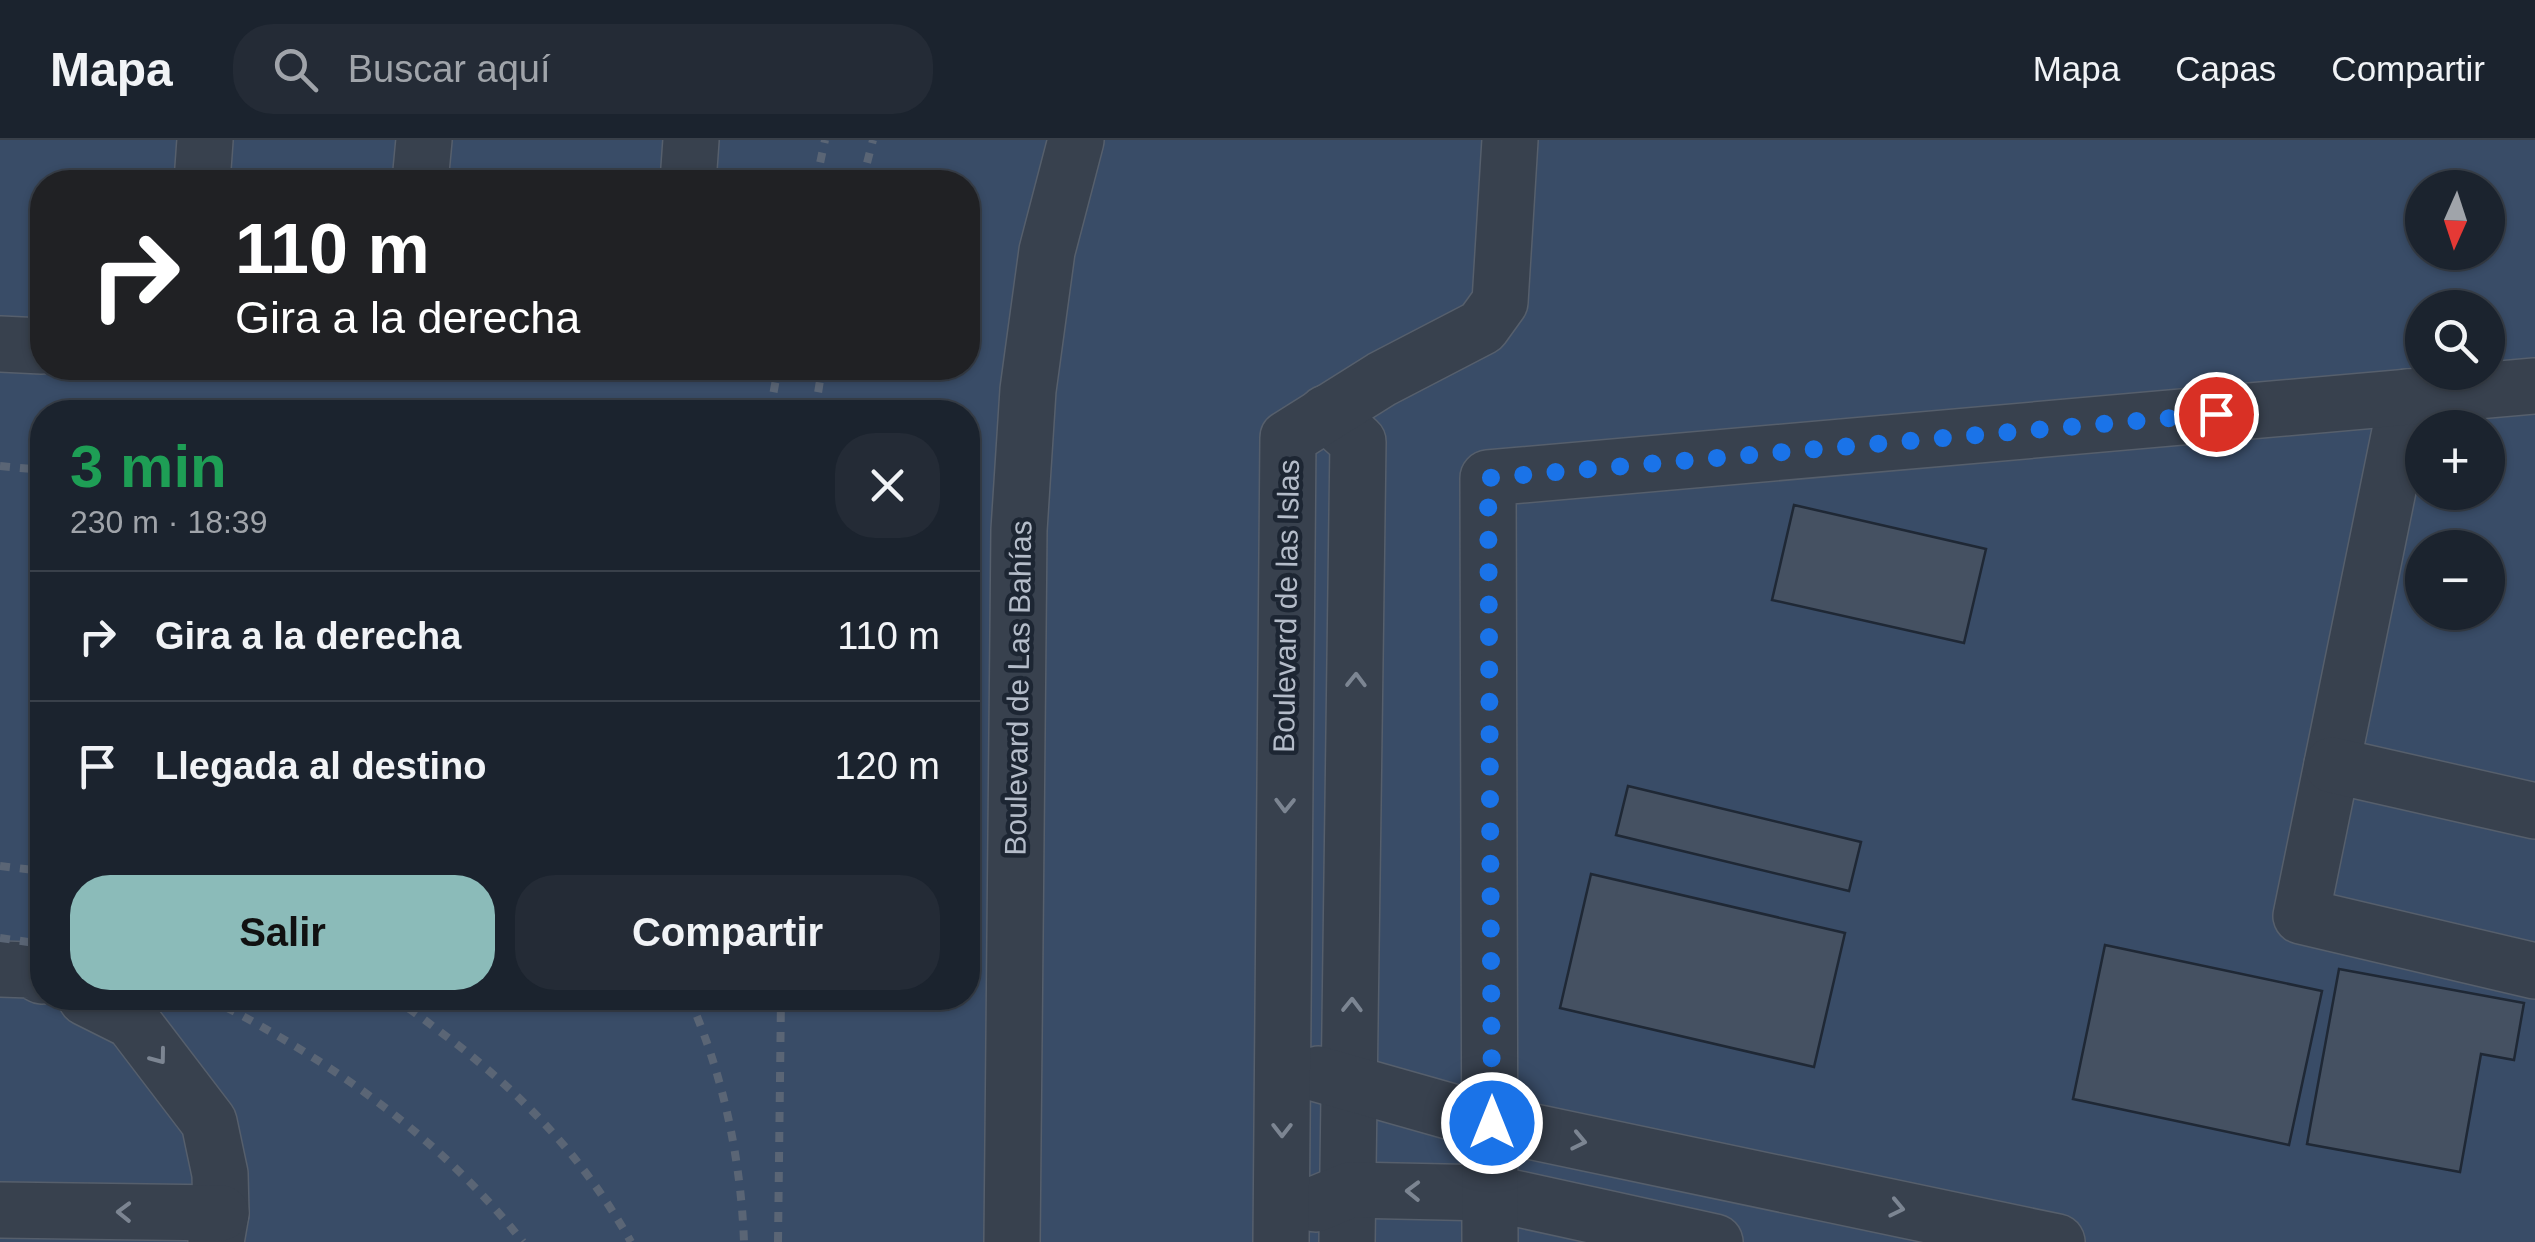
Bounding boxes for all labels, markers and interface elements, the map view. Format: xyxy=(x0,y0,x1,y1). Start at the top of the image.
search box xyxy=(233,24,933,114)
icon: search xyxy=(268,42,323,97)
text: Mapa xyxy=(50,43,173,96)
text: Buscar aquí xyxy=(348,48,551,90)
text: Mapa xyxy=(2033,49,2120,88)
text: Capas xyxy=(2175,49,2276,88)
text: Compartir xyxy=(2331,49,2485,88)
north arrow xyxy=(2405,170,2505,270)
map controls xyxy=(2405,170,2505,630)
icon: right xyxy=(70,210,200,340)
text: 110 m xyxy=(235,210,430,288)
button: search xyxy=(2405,290,2505,390)
text: Gira a la derecha xyxy=(235,292,580,343)
pin xyxy=(2174,372,2259,457)
icon: arrive xyxy=(2189,387,2244,442)
button: + xyxy=(2405,410,2505,510)
text: 3 min xyxy=(70,433,227,500)
button: close xyxy=(835,433,940,538)
street label: Boulevard de las Islas xyxy=(1267,459,1305,753)
text: 230 m · 18:39 xyxy=(70,504,267,540)
street label: Boulevard de Las Bahías xyxy=(999,520,1037,856)
button: − xyxy=(2405,530,2505,630)
icon: right xyxy=(70,609,125,664)
text: Gira a la derecha xyxy=(155,615,461,657)
text: 110 m xyxy=(837,615,940,657)
one-way arrow xyxy=(1345,671,1366,687)
icon: arrive xyxy=(70,739,125,794)
text: Llegada al destino xyxy=(155,745,487,787)
text: 120 m xyxy=(834,745,940,787)
one-way arrow xyxy=(1274,797,1295,813)
button: Salir xyxy=(70,875,495,990)
button: Compartir xyxy=(515,875,940,990)
one-way arrow xyxy=(1341,996,1362,1012)
one-way arrow xyxy=(148,1046,165,1064)
position arrow xyxy=(1440,1071,1544,1175)
one-way arrow xyxy=(1271,1122,1293,1138)
one-way arrow xyxy=(1570,1130,1587,1151)
one-way arrow xyxy=(1404,1181,1420,1202)
one-way arrow xyxy=(1888,1197,1905,1218)
one-way arrow xyxy=(115,1201,131,1222)

